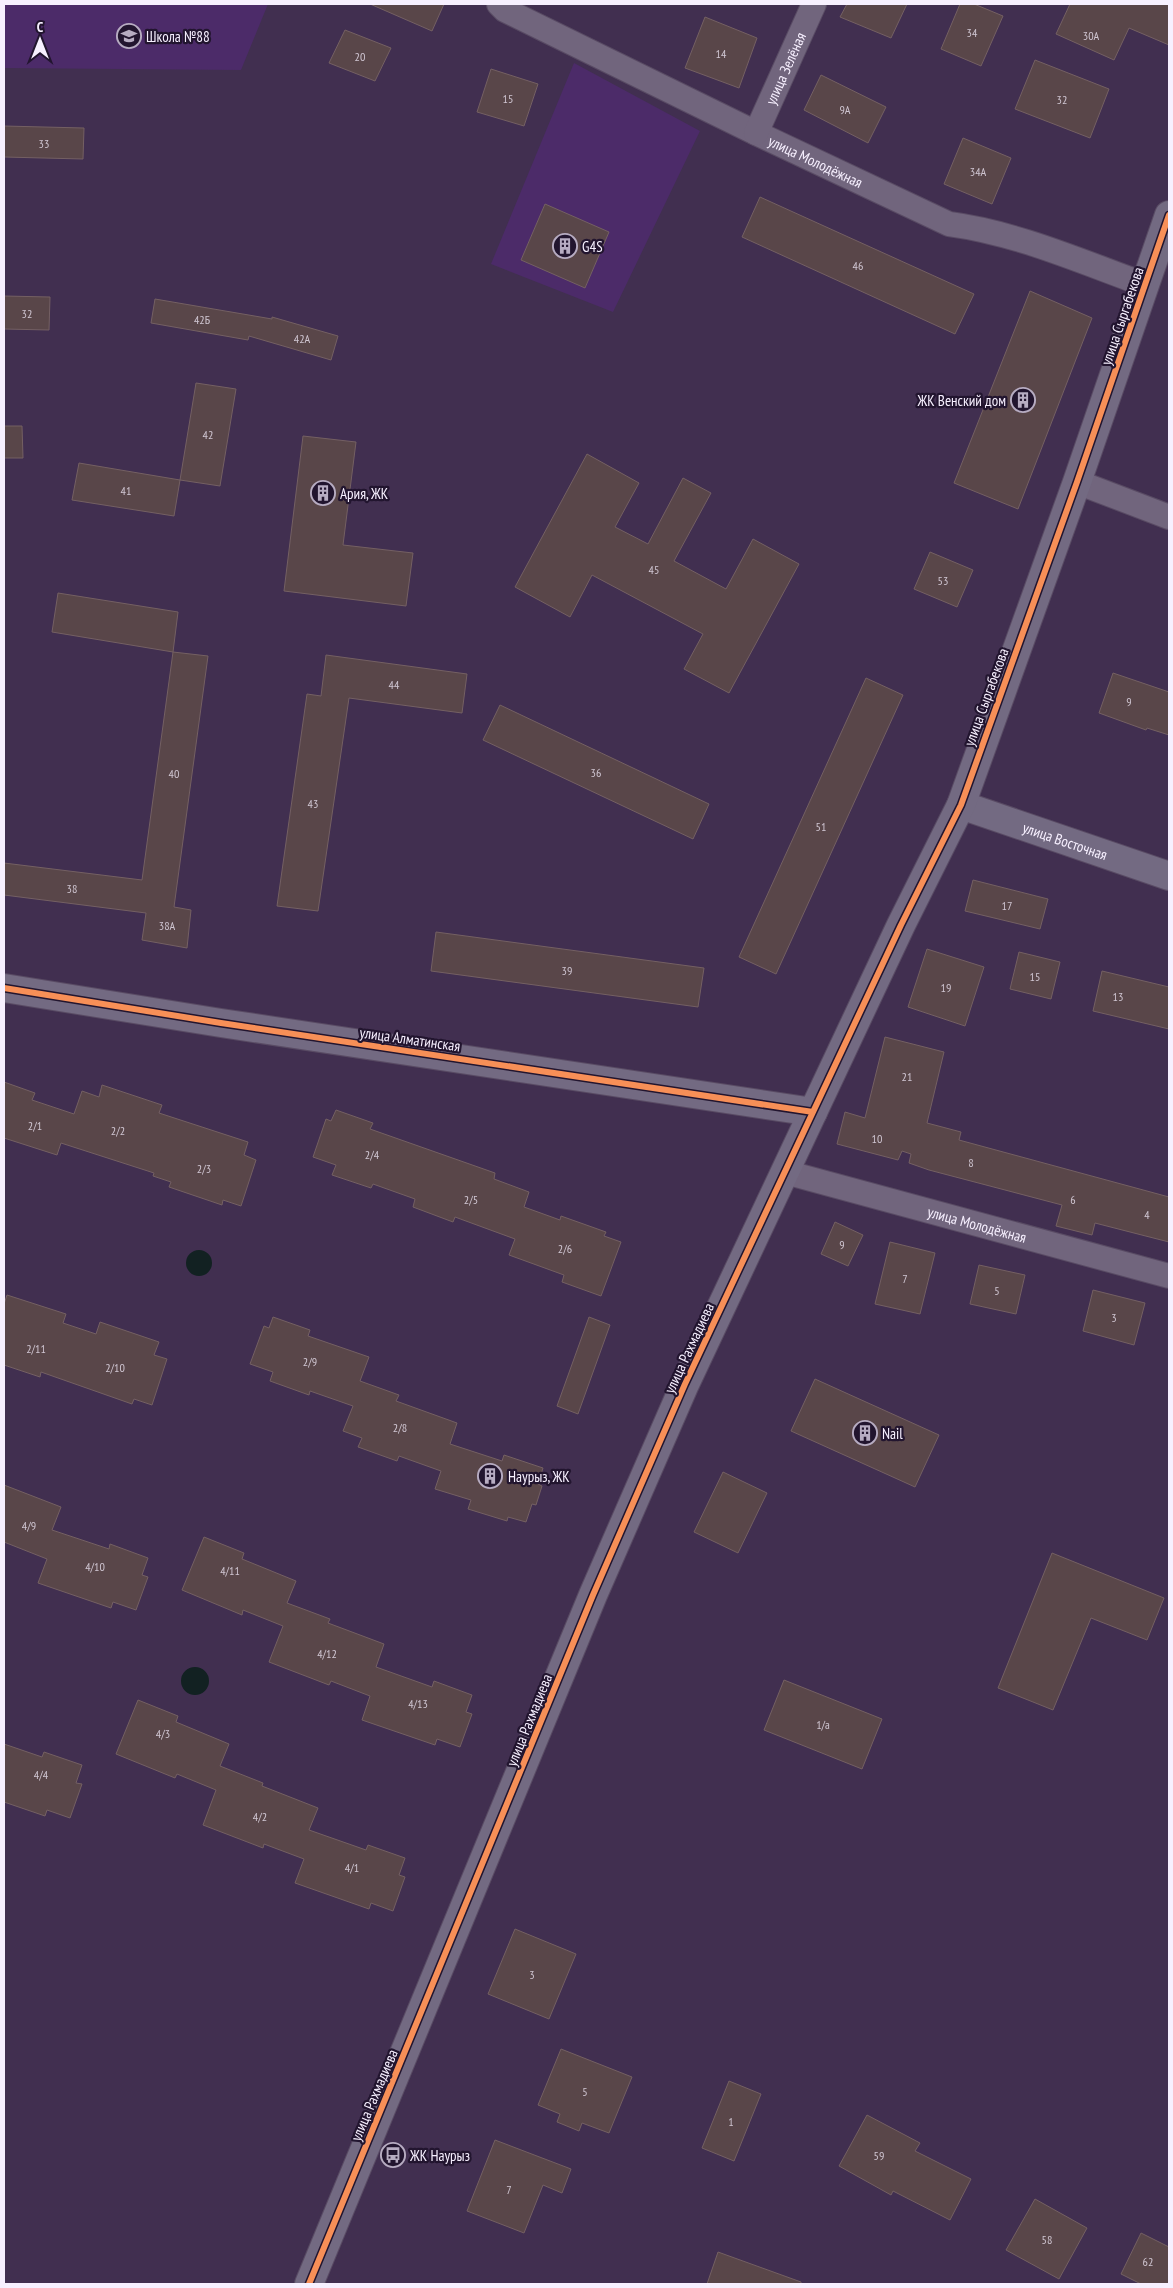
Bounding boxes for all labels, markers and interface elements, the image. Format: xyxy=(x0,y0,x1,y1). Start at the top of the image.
north arrow xyxy=(15,15,65,65)
text: С xyxy=(37,18,44,36)
school or university icon: Школа №88 xyxy=(116,23,142,49)
house number: 34 xyxy=(967,25,978,40)
place label: Школа №88 xyxy=(146,27,210,46)
house number: 30А xyxy=(1083,28,1100,43)
street label: улица Зелёная xyxy=(761,29,810,107)
house number: 14 xyxy=(716,46,727,61)
house number: 20 xyxy=(355,49,365,64)
house number: 15 xyxy=(503,91,513,106)
house number: 32 xyxy=(1057,92,1067,107)
house number: 9А xyxy=(839,102,851,117)
street label: улица Молодёжная xyxy=(766,131,866,192)
house number: 33 xyxy=(39,136,49,151)
house number: 34А xyxy=(970,164,987,179)
building icon: G4S xyxy=(552,233,578,259)
place label: G4S xyxy=(582,237,603,256)
house number: 46 xyxy=(853,258,863,273)
street label: улица Сыргабекова xyxy=(1096,264,1148,368)
house number: 32 xyxy=(22,306,32,321)
house number: 42Б xyxy=(194,312,210,327)
house number: 42А xyxy=(294,331,311,346)
building icon: ЖК Венский дом xyxy=(1010,387,1036,413)
place label: ЖК Венский дом xyxy=(916,391,1006,410)
house number: 42 xyxy=(203,427,213,442)
building icon: Ария, ЖК xyxy=(310,480,336,506)
house number: 41 xyxy=(121,483,131,498)
place label: Ария, ЖК xyxy=(340,484,389,503)
house number: 45 xyxy=(649,562,659,577)
house number: 53 xyxy=(938,573,948,588)
street label: улица Сыргабекова xyxy=(960,645,1012,749)
house number: 44 xyxy=(389,677,400,692)
house number: 9 xyxy=(1126,694,1132,709)
house number: 36 xyxy=(591,765,601,780)
house number: 40 xyxy=(169,766,179,781)
house number: 43 xyxy=(308,796,318,811)
street label: улица Восточная xyxy=(1020,817,1110,864)
house number: 51 xyxy=(816,819,826,834)
house number: 38 xyxy=(67,881,77,896)
house number: 17 xyxy=(1002,898,1012,913)
house number: 38А xyxy=(159,918,176,933)
house number: 39 xyxy=(562,963,572,978)
house number: 15 xyxy=(1030,969,1040,984)
house number: 19 xyxy=(941,980,951,995)
house number: 13 xyxy=(1113,989,1123,1004)
street label: улица Алматинская xyxy=(359,1023,462,1055)
house number: 21 xyxy=(902,1069,912,1084)
house number: 2/1 xyxy=(28,1118,42,1133)
house number: 2/2 xyxy=(111,1123,125,1138)
house number: 10 xyxy=(872,1131,882,1146)
house number: 2/4 xyxy=(365,1147,380,1162)
house number: 8 xyxy=(968,1155,974,1170)
house number: 2/3 xyxy=(197,1161,211,1176)
house number: 2/5 xyxy=(464,1192,478,1207)
house number: 6 xyxy=(1070,1192,1076,1207)
street label: улица Молодёжная xyxy=(925,1202,1029,1247)
house number: 4 xyxy=(1144,1207,1150,1222)
house number: 9 xyxy=(839,1237,845,1252)
house number: 2/6 xyxy=(558,1241,572,1256)
house number: 7 xyxy=(902,1271,908,1286)
house number: 5 xyxy=(994,1283,1000,1298)
street label: улица Рахмадиева xyxy=(660,1300,718,1396)
house number: 3 xyxy=(1111,1310,1117,1325)
house number: 2/11 xyxy=(26,1341,46,1356)
house number: 2/9 xyxy=(303,1354,317,1369)
house number: 2/10 xyxy=(105,1360,125,1375)
house number: 2/8 xyxy=(393,1420,407,1435)
building icon: Nail xyxy=(852,1420,878,1446)
place label: Nail xyxy=(882,1424,903,1443)
building icon: Наурыз, ЖК xyxy=(477,1463,503,1489)
place label: Наурыз, ЖК xyxy=(508,1467,570,1486)
house number: 4/9 xyxy=(22,1518,36,1533)
house number: 4/10 xyxy=(85,1559,105,1574)
house number: 4/11 xyxy=(220,1563,240,1578)
house number: 4/12 xyxy=(317,1646,337,1661)
street label: улица Рахмадиева xyxy=(502,1671,556,1769)
house number: 4/13 xyxy=(408,1696,428,1711)
house number: 1/а xyxy=(816,1717,830,1732)
house number: 4/3 xyxy=(156,1726,170,1741)
house number: 4/4 xyxy=(34,1767,49,1782)
house number: 4/2 xyxy=(253,1809,267,1824)
house number: 4/1 xyxy=(345,1860,359,1875)
house number: 3 xyxy=(529,1967,535,1982)
street label: улица Рахмадиева xyxy=(346,2046,402,2144)
house number: 5 xyxy=(582,2084,588,2099)
house number: 1 xyxy=(728,2114,734,2129)
bus stop icon: ЖК Наурыз xyxy=(380,2142,406,2168)
place label: ЖК Наурыз xyxy=(409,2146,470,2165)
house number: 59 xyxy=(874,2148,884,2163)
house number: 7 xyxy=(506,2182,512,2197)
house number: 58 xyxy=(1042,2232,1052,2247)
house number: 62 xyxy=(1143,2254,1153,2269)

